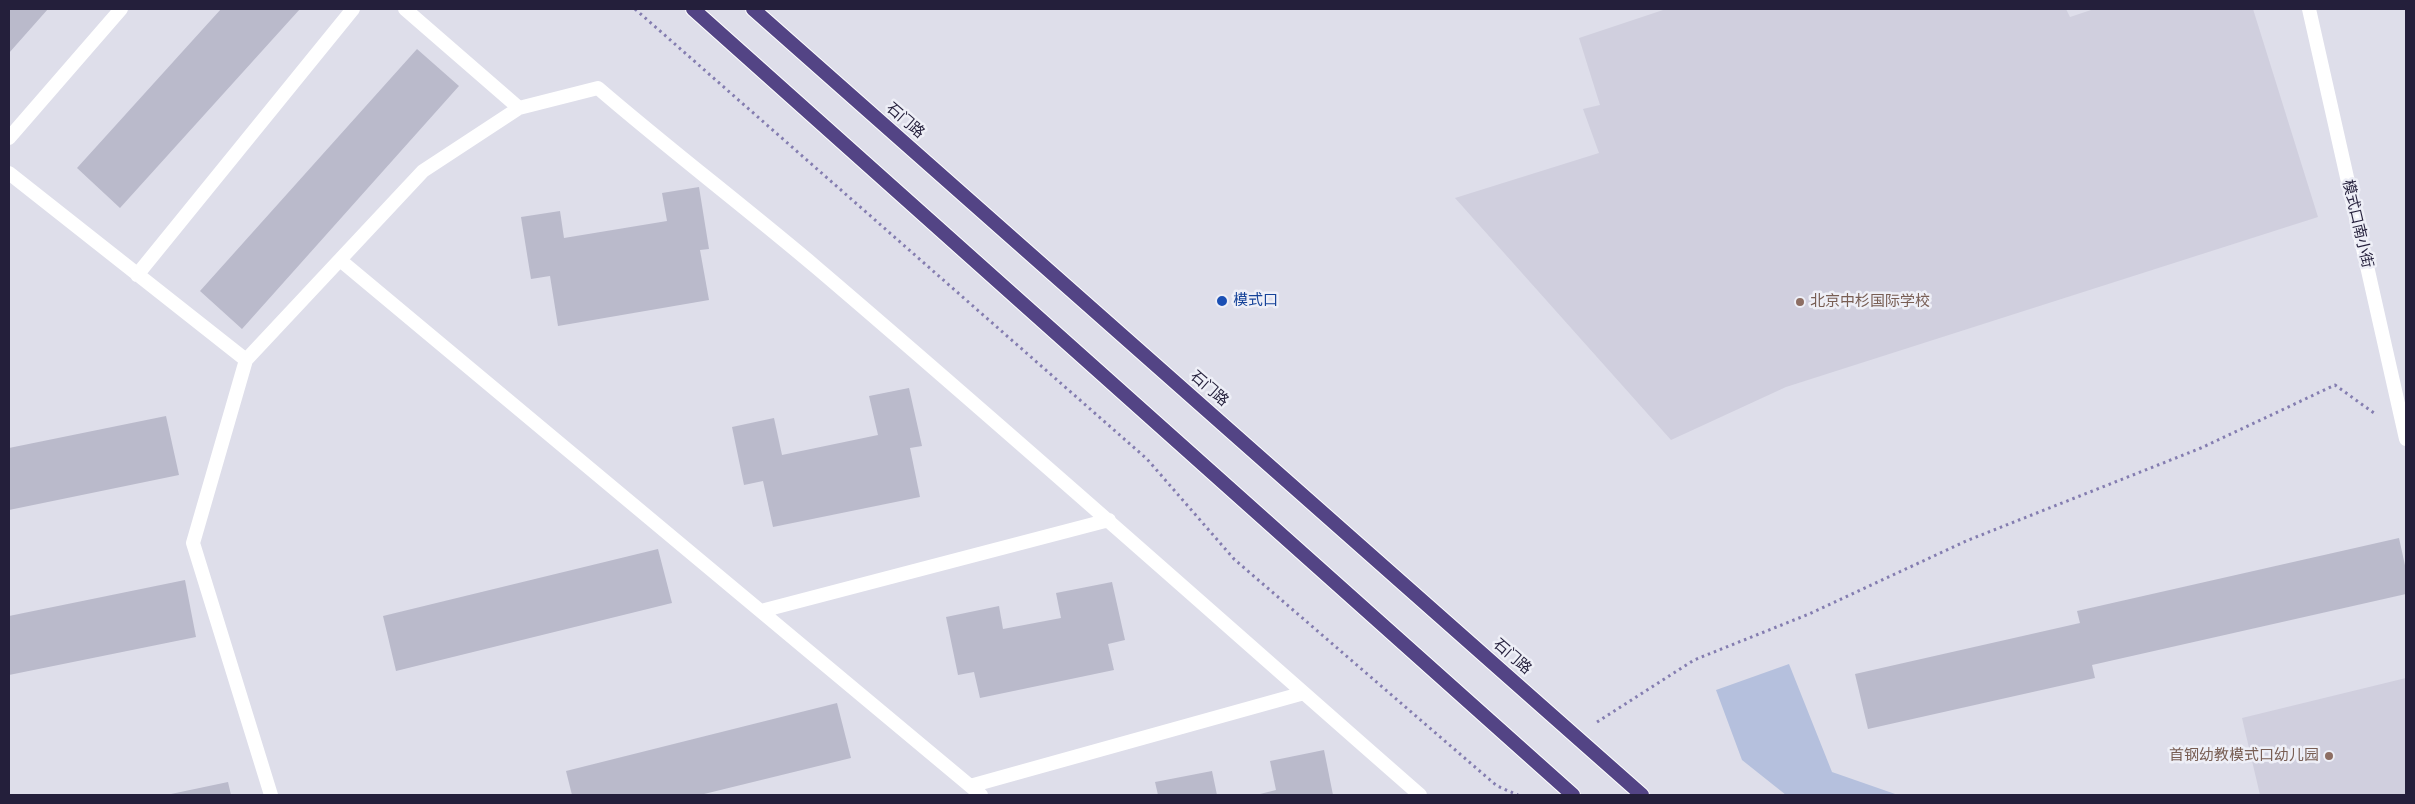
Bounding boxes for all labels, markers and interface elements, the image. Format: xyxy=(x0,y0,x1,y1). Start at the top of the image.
street label: 石门路 xyxy=(882,99,928,143)
street label: 模式口南小街 xyxy=(2338,178,2376,270)
place label: 模式口 xyxy=(1233,292,1278,310)
place label: 北京中杉国际学校 xyxy=(1810,293,1930,311)
marker: 模式口 xyxy=(1215,294,1229,308)
marker: 北京中杉国际学校 xyxy=(1794,296,1806,308)
street label: 石门路 xyxy=(1186,367,1232,411)
street label: 石门路 xyxy=(1489,635,1535,679)
place label: 首钢幼教模式口幼儿园 xyxy=(2169,747,2319,765)
marker: 首钢幼教模式口幼儿园 xyxy=(2323,750,2335,762)

